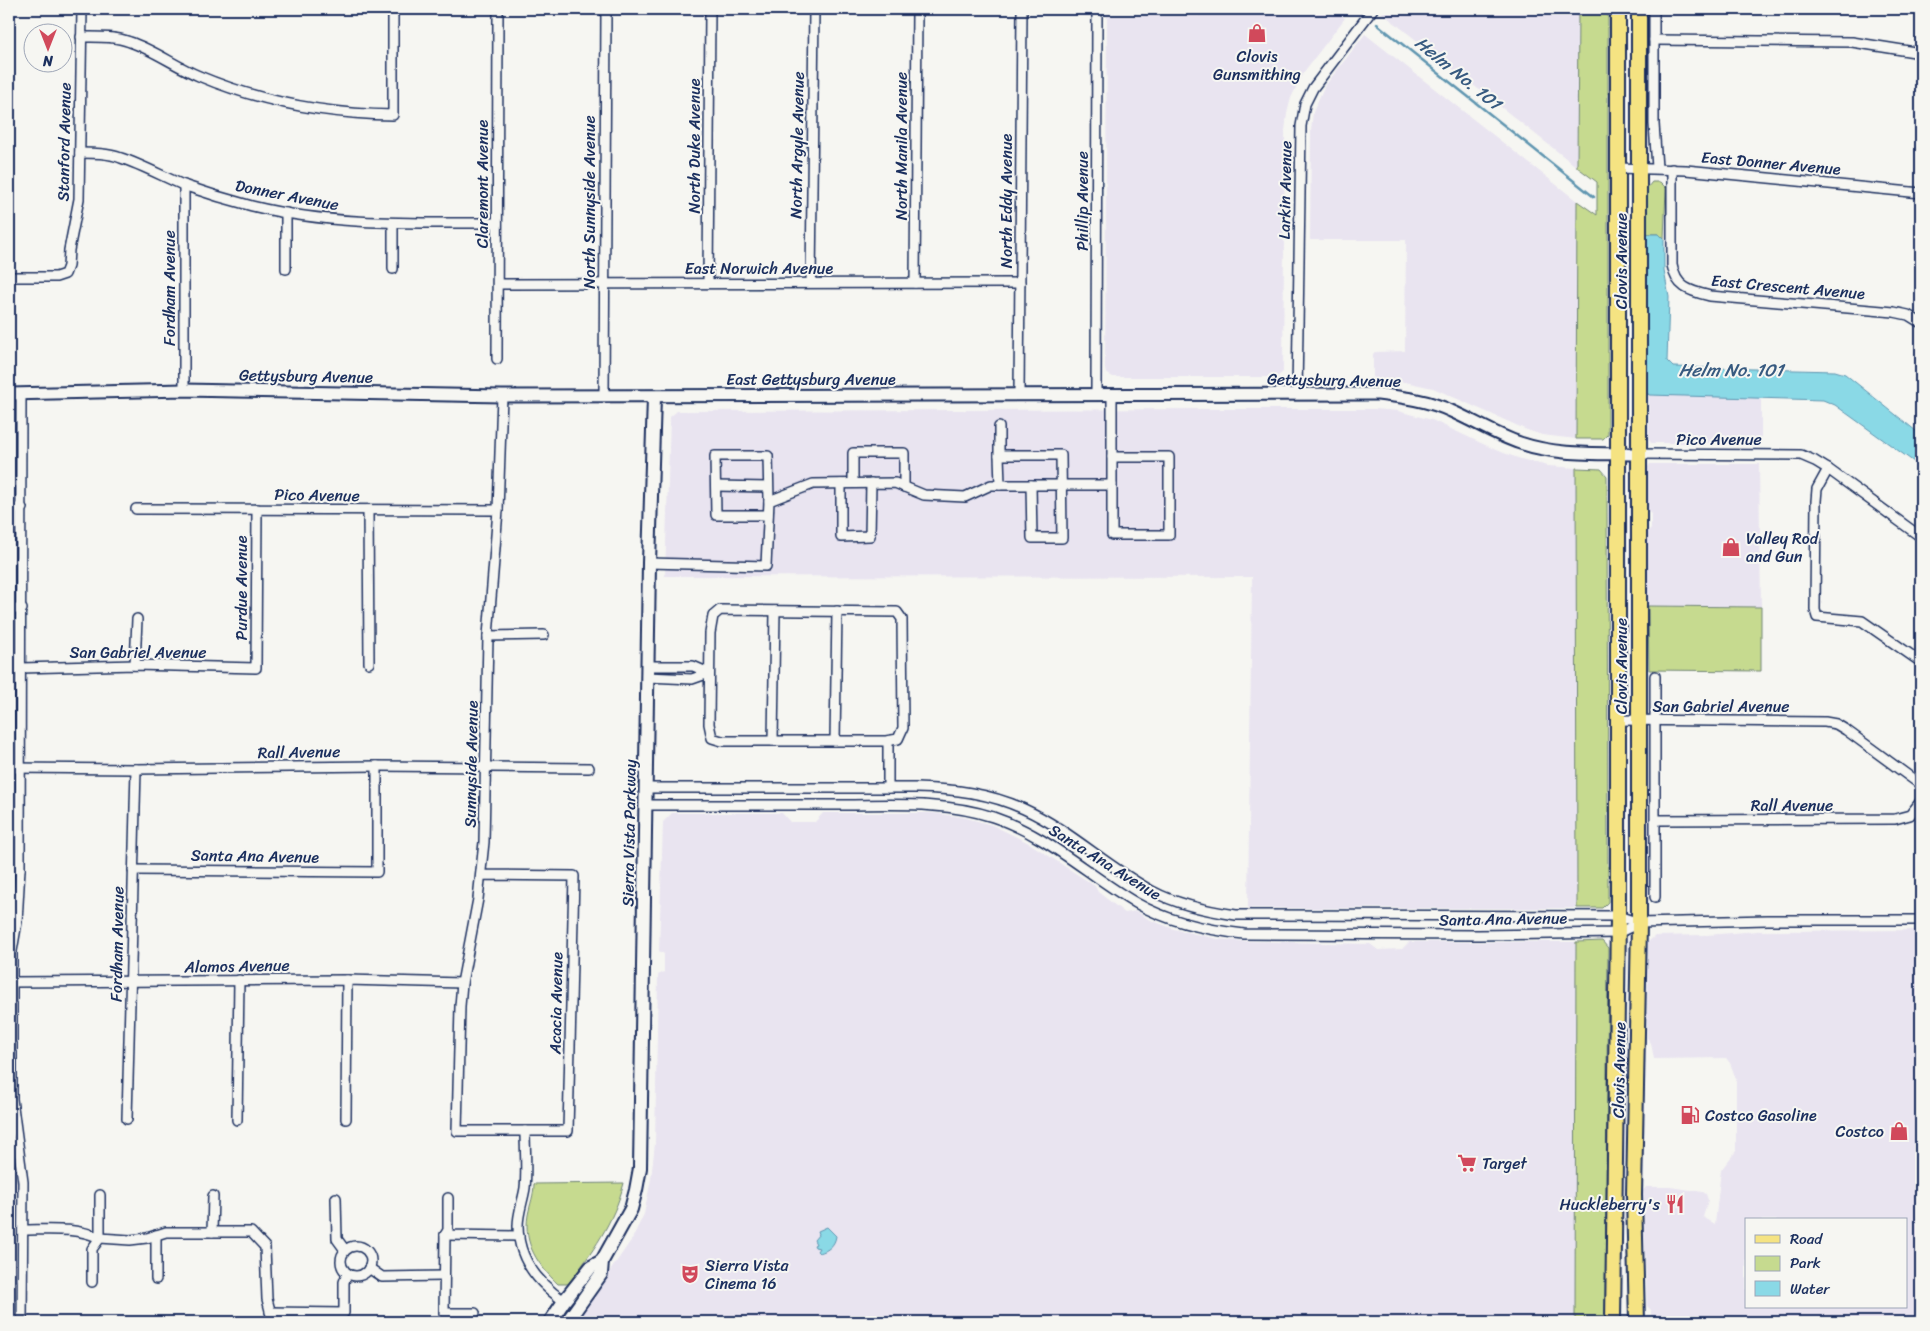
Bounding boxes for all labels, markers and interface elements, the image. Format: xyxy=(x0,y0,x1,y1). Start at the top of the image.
north arrow xyxy=(22,22,72,72)
shop icon: Clovis Gunsmithing xyxy=(1246,22,1268,44)
water label: Helm No. 101 xyxy=(1407,28,1510,120)
place label: Clovis Gunsmithing xyxy=(1213,42,1301,89)
text: N xyxy=(43,48,54,73)
street label: North Argyle Avenue xyxy=(781,71,813,219)
street label: North Manila Avenue xyxy=(887,72,916,220)
street label: North Duke Avenue xyxy=(680,78,709,213)
street label: Stanford Avenue xyxy=(48,82,80,202)
street label: North Sunnyside Avenue xyxy=(575,115,604,289)
street label: Claremont Avenue xyxy=(468,120,497,248)
street label: North Eddy Avenue xyxy=(992,134,1021,268)
street label: Larkin Avenue xyxy=(1270,140,1300,240)
street label: East Donner Avenue xyxy=(1700,142,1842,184)
street label: Phillip Avenue xyxy=(1068,151,1097,251)
street label: Donner Avenue xyxy=(233,171,341,219)
street label: Clovis Avenue xyxy=(1607,213,1636,309)
street label: Fordham Avenue xyxy=(155,230,184,346)
street label: East Norwich Avenue xyxy=(685,254,833,283)
street label: East Crescent Avenue xyxy=(1710,266,1866,308)
water label: Helm No. 101 xyxy=(1679,354,1785,386)
street label: Gettysburg Avenue xyxy=(239,360,373,392)
street label: Gettysburg Avenue xyxy=(1267,364,1401,396)
street label: East Gettysburg Avenue xyxy=(726,365,896,394)
street label: Pico Avenue xyxy=(1676,425,1762,454)
street label: Pico Avenue xyxy=(274,480,360,510)
place label: Valley Rod and Gun xyxy=(1746,524,1820,571)
street label: Purdue Avenue xyxy=(227,535,256,640)
shop icon: Valley Rod and Gun xyxy=(1720,536,1742,558)
street label: Clovis Avenue xyxy=(1607,618,1636,714)
street label: San Gabriel Avenue xyxy=(70,638,206,667)
street label: San Gabriel Avenue xyxy=(1653,692,1789,721)
street label: Sunnyside Avenue xyxy=(455,700,487,828)
street label: Rall Avenue xyxy=(257,737,341,767)
street label: Sierra Vista Parkway xyxy=(613,758,645,907)
street label: Rall Avenue xyxy=(1751,791,1833,820)
street label: Santa Ana Avenue xyxy=(1043,816,1167,908)
street label: Santa Ana Avenue xyxy=(191,840,320,872)
street label: Fordham Avenue xyxy=(101,886,133,1002)
street label: Santa Ana Avenue xyxy=(1439,903,1568,935)
street label: Alamos Avenue xyxy=(183,951,290,981)
street label: Acacia Avenue xyxy=(541,951,571,1055)
street label: Clovis Avenue xyxy=(1604,1022,1634,1118)
place label: Costco Gasoline xyxy=(1705,1101,1817,1130)
fuel station icon: Costco Gasoline xyxy=(1679,1104,1701,1126)
place label: Costco xyxy=(1835,1117,1884,1146)
shop icon: Costco xyxy=(1888,1120,1910,1142)
place label: Target xyxy=(1482,1149,1527,1178)
supermarket icon: Target xyxy=(1456,1152,1478,1174)
place label: Huckleberry's xyxy=(1560,1190,1661,1219)
restaurant icon: Huckleberry's xyxy=(1664,1193,1686,1215)
legend xyxy=(1745,1218,1908,1308)
text: Road xyxy=(1790,1226,1823,1252)
text: Park xyxy=(1790,1250,1821,1276)
place label: Sierra Vista Cinema 16 xyxy=(705,1251,789,1298)
theatre icon: Sierra Vista Cinema 16 xyxy=(679,1263,701,1285)
text: Water xyxy=(1790,1276,1830,1302)

